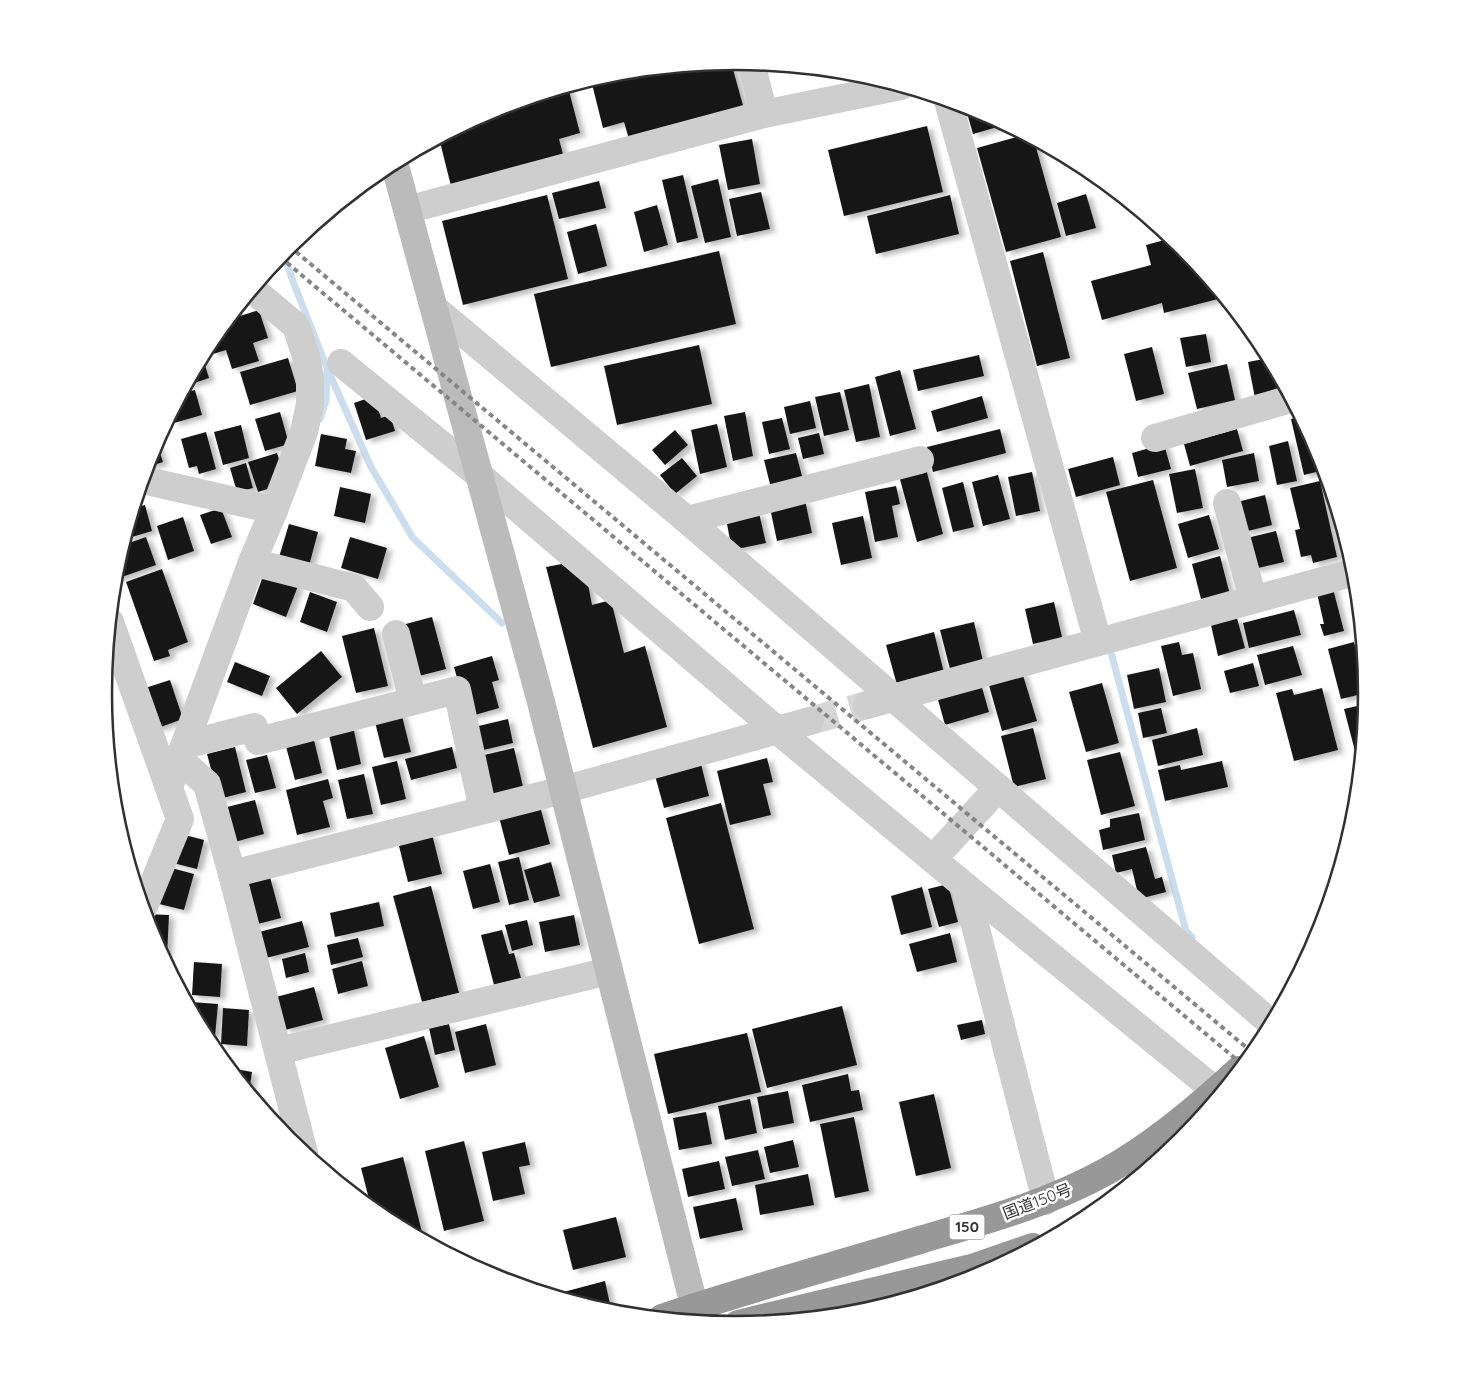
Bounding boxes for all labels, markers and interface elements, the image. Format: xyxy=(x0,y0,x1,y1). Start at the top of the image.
street label: 国道150号 xyxy=(1000,1179,1074,1223)
road number: 150 xyxy=(950,1214,984,1240)

